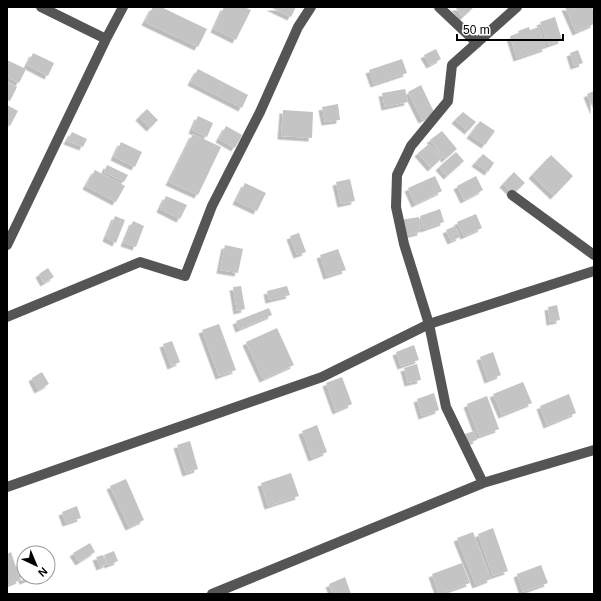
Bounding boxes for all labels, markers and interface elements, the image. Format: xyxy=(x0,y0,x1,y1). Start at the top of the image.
scale bar xyxy=(457,16,563,42)
text: 50 m xyxy=(463,23,490,37)
north arrow xyxy=(16,545,56,585)
text: N xyxy=(36,565,50,579)

